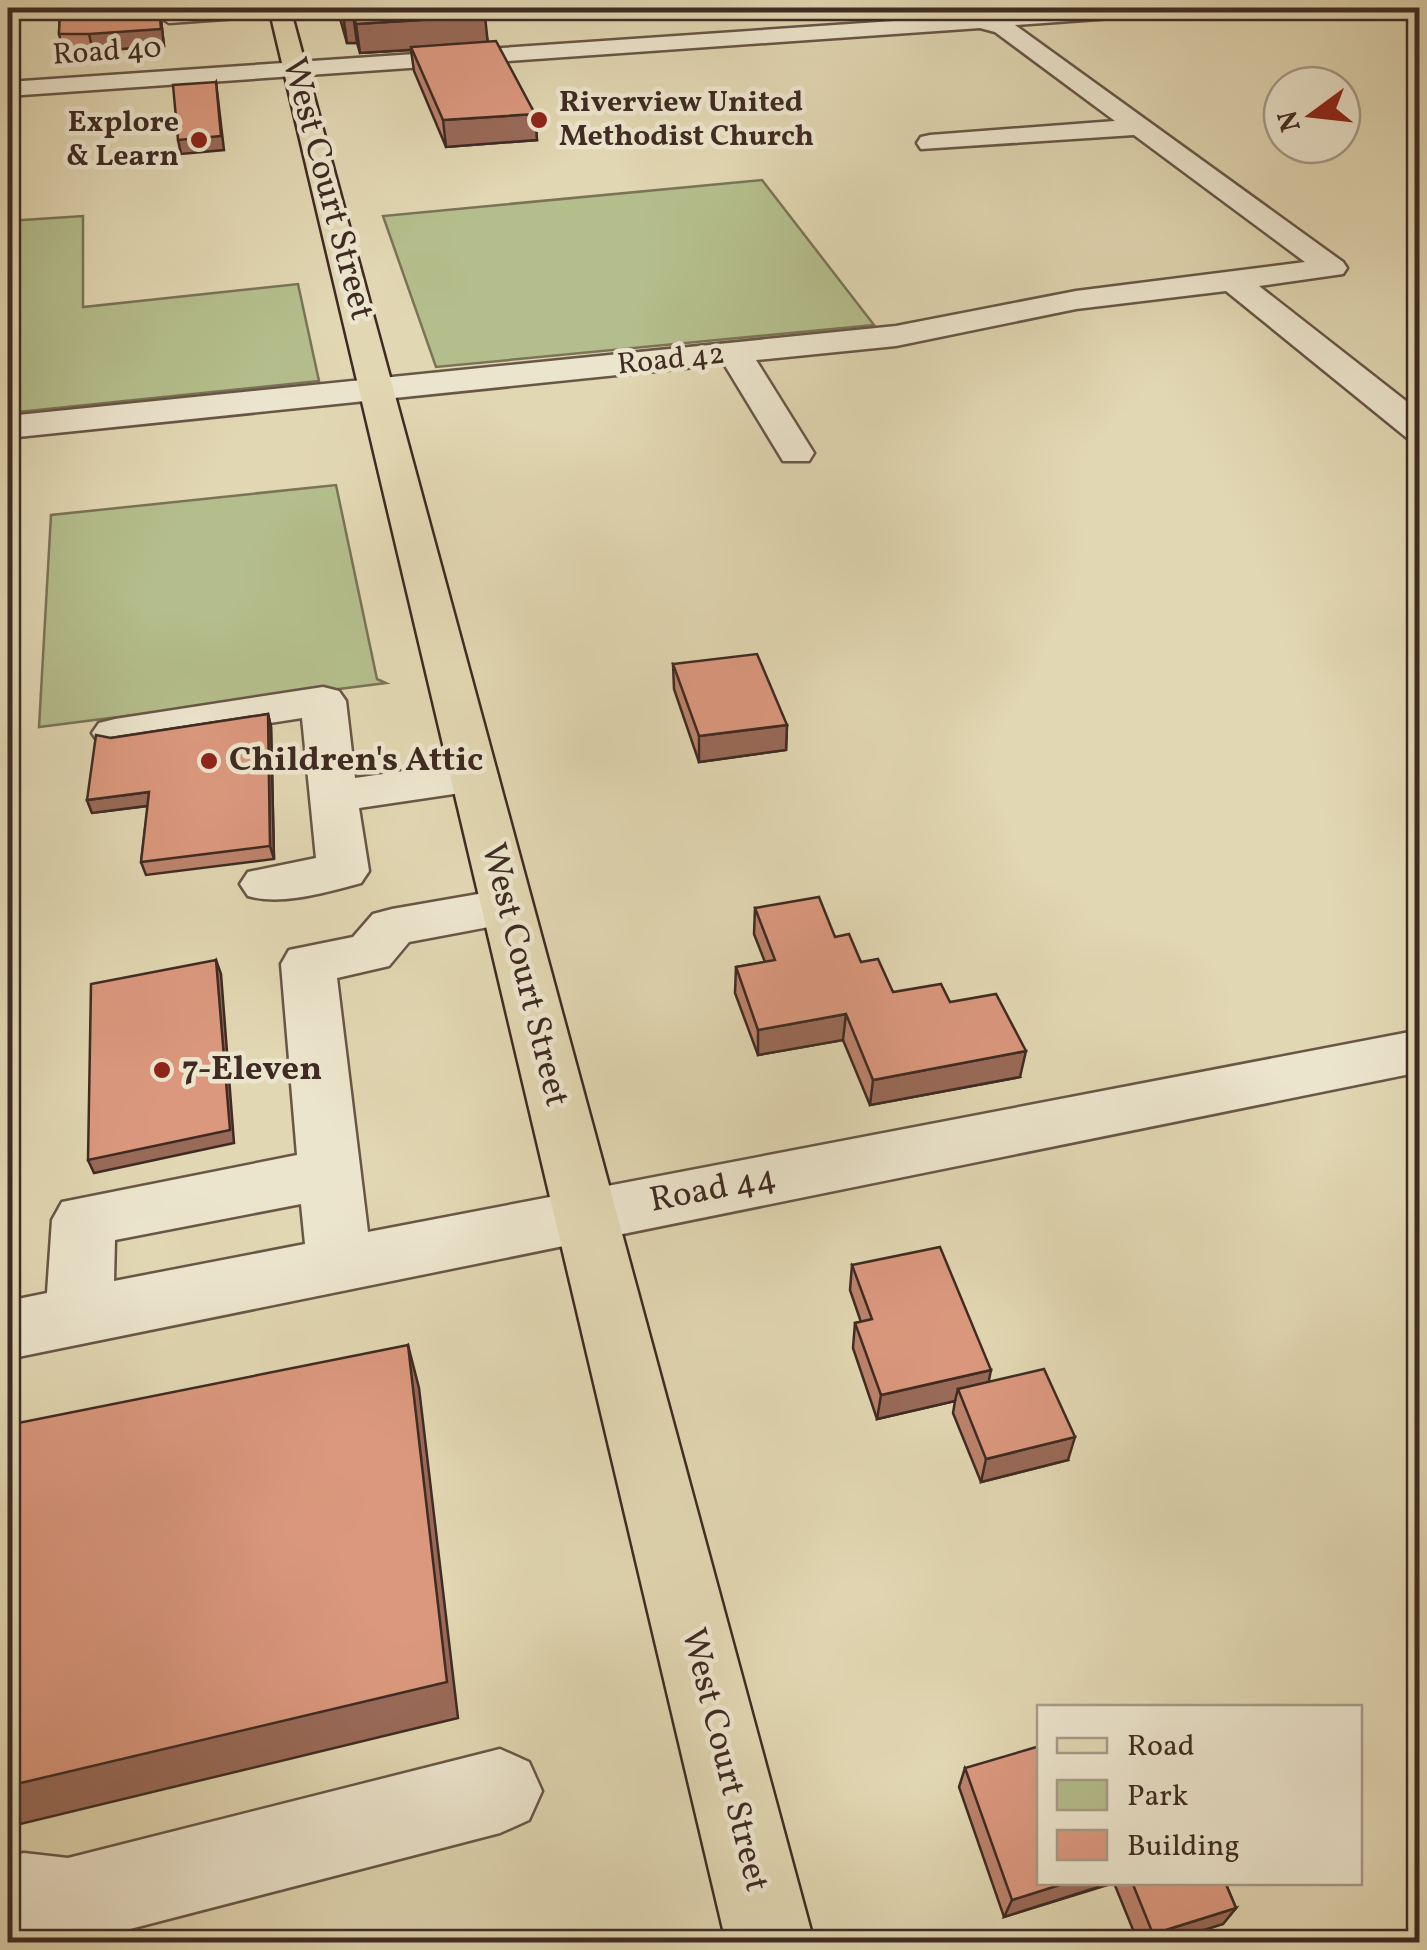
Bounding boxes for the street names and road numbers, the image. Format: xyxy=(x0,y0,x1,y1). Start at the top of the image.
street label: Road 40 xyxy=(51,27,163,77)
street label: West Court Street xyxy=(269,52,385,326)
street label: Road 42 xyxy=(615,333,727,387)
street label: West Court Street xyxy=(468,838,580,1112)
street label: Road 44 xyxy=(646,1154,780,1226)
street label: West Court Street xyxy=(668,1623,780,1897)

